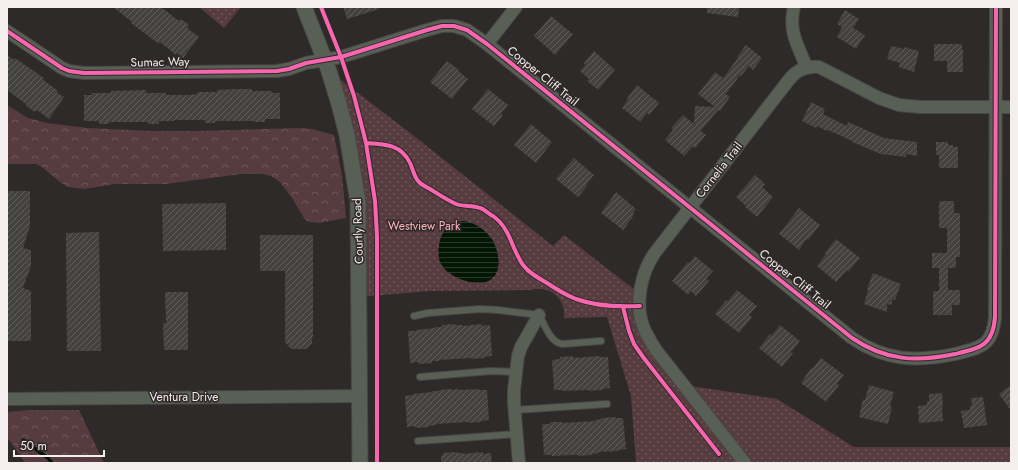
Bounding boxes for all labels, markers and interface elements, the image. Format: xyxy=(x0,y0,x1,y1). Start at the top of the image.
street label: Copper Cliff Trail xyxy=(503,42,583,110)
street label: Sumac Way xyxy=(130,52,190,72)
street label: Cornelia Trail xyxy=(691,138,747,202)
street label: Courtly Road xyxy=(348,198,368,264)
park label: Westview Park xyxy=(388,217,461,235)
street label: Copper Cliff Trail xyxy=(755,245,835,313)
street label: Ventura Drive xyxy=(150,388,218,406)
scale bar xyxy=(14,432,104,458)
text: 50 m xyxy=(20,437,47,455)

